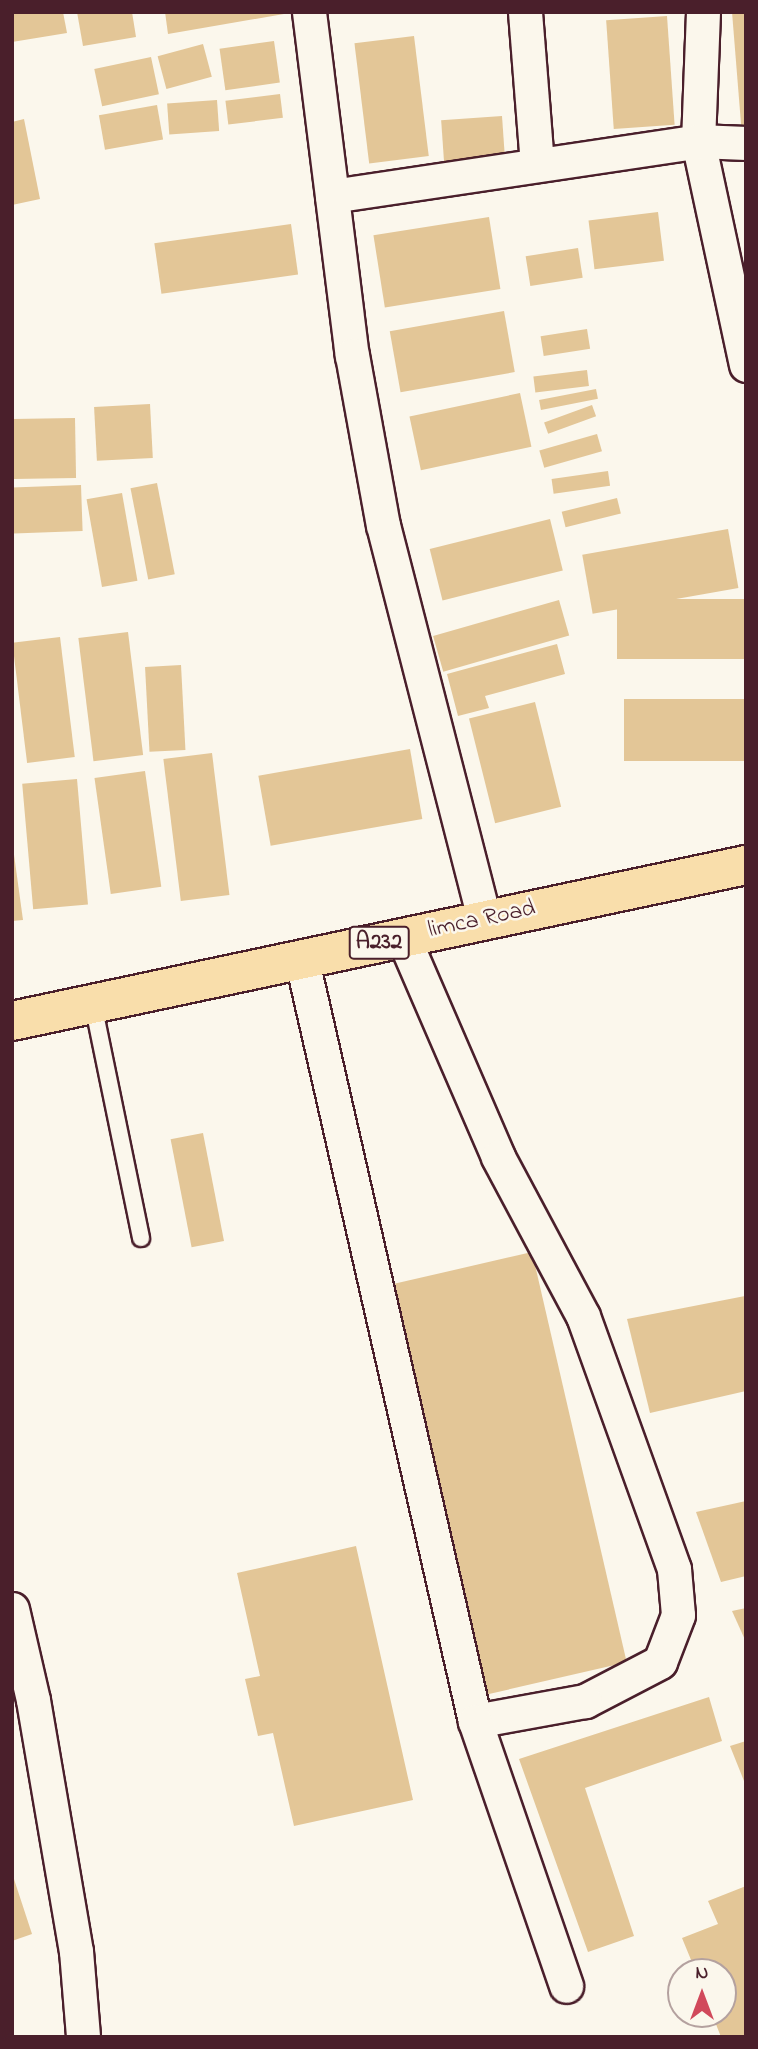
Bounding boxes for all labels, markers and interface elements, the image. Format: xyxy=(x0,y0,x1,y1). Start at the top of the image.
street label: limca Road xyxy=(426,895,538,945)
road number: A232 xyxy=(348,924,410,962)
north arrow xyxy=(667,1958,737,2028)
text: N xyxy=(696,1960,708,1987)

